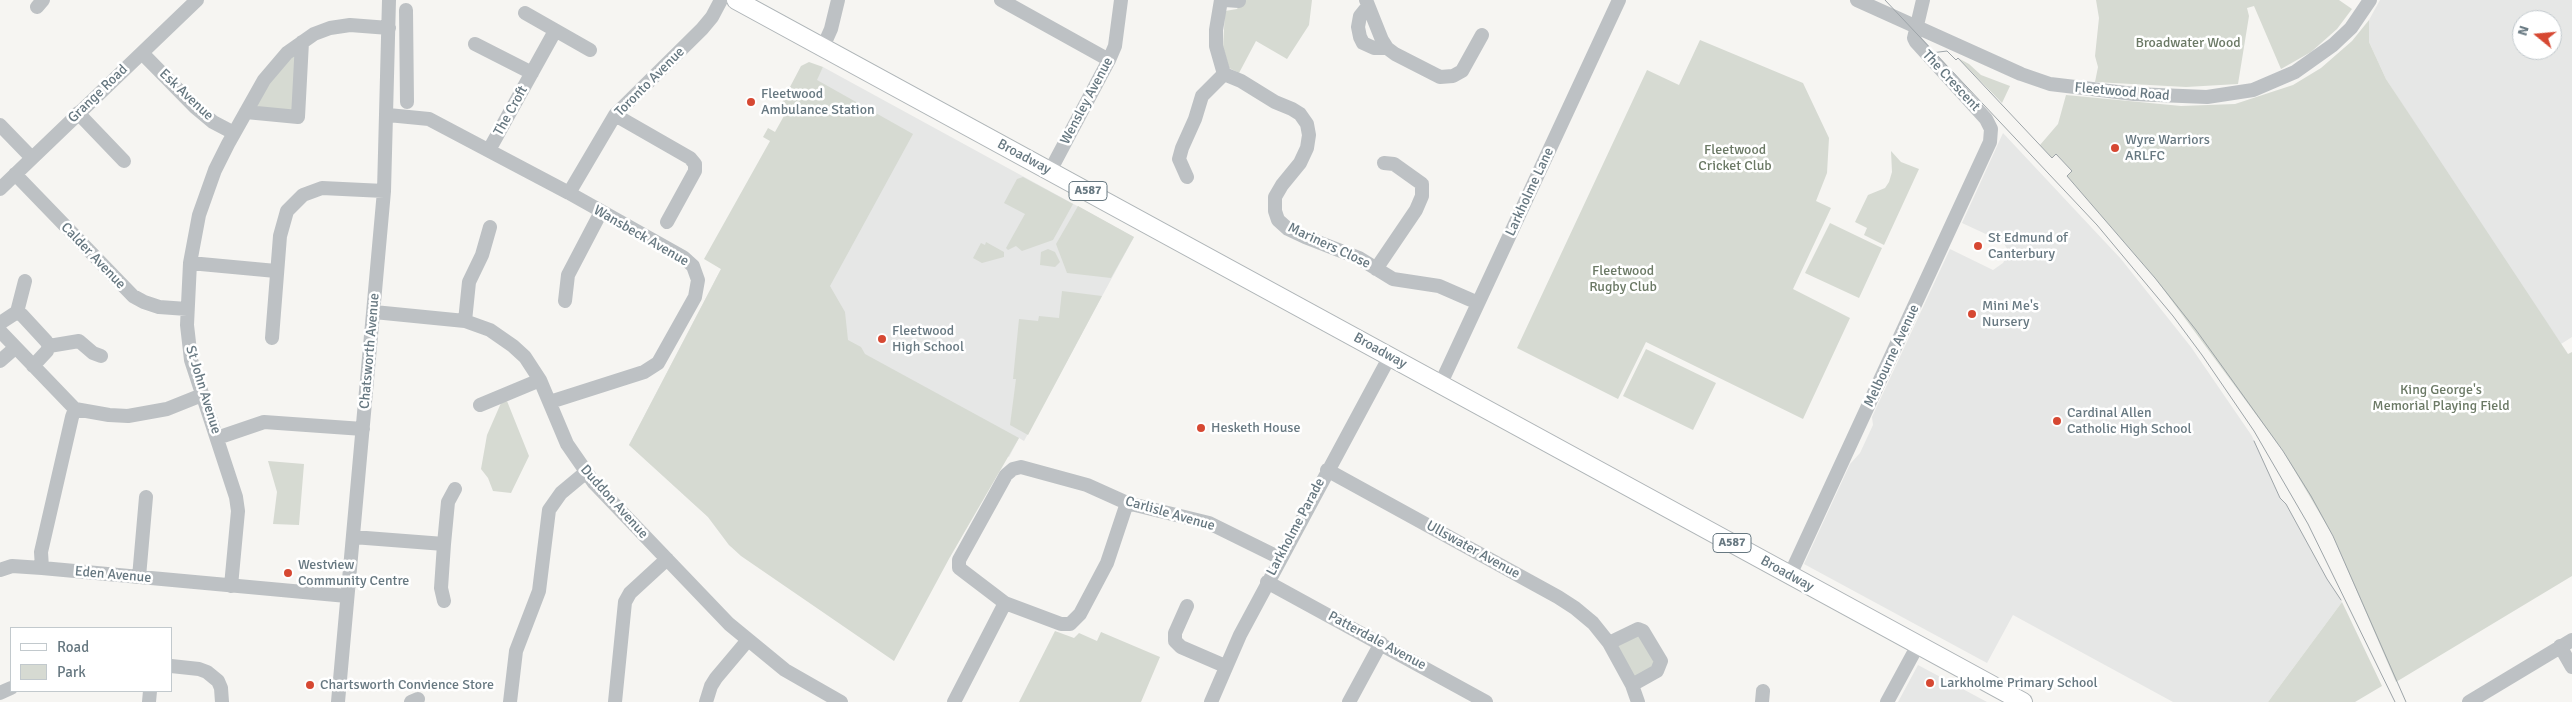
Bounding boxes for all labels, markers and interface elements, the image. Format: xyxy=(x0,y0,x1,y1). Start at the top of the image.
north arrow xyxy=(2512,10,2562,60)
text: N xyxy=(2514,24,2533,38)
park label: Broadwater Wood xyxy=(2135,35,2241,51)
street label: Toronto Avenue xyxy=(612,44,688,120)
street label: The Crescent xyxy=(1919,47,1983,115)
street label: Wensley Avenue xyxy=(1057,55,1117,147)
street label: Grange Road xyxy=(65,61,131,127)
street label: Esk Avenue xyxy=(155,66,217,124)
street label: Fleetwood Road xyxy=(2074,79,2170,105)
street label: The Croft xyxy=(490,83,532,139)
place label: Fleetwood Ambulance Station xyxy=(761,86,875,118)
marker: Fleetwood Ambulance Station xyxy=(745,96,757,108)
place label: Wyre Warriors ARLFC xyxy=(2125,132,2210,164)
street label: Broadway xyxy=(994,136,1054,178)
park label: Fleetwood Cricket Club xyxy=(1698,142,1772,174)
marker: Wyre Warriors ARLFC xyxy=(2109,142,2121,154)
street label: Larkholme Lane xyxy=(1502,145,1558,239)
road number: A587 xyxy=(1069,182,1107,200)
street label: Wansbeck Avenue xyxy=(590,202,692,270)
street label: Calder Avenue xyxy=(57,219,129,293)
street label: Mariners Close xyxy=(1285,219,1373,273)
place label: St Edmund of Canterbury xyxy=(1988,230,2068,262)
marker: St Edmund of Canterbury xyxy=(1972,240,1984,252)
park label: Fleetwood Rugby Club xyxy=(1589,263,1657,296)
street label: Chatsworth Avenue xyxy=(357,292,383,410)
place label: Mini Me's Nursery xyxy=(1982,298,2039,331)
street label: Melbourne Avenue xyxy=(1861,302,1923,410)
marker: Mini Me's Nursery xyxy=(1966,308,1978,320)
place label: Fleetwood High School xyxy=(892,323,964,356)
street label: Broadway xyxy=(1350,330,1410,372)
marker: Fleetwood High School xyxy=(876,333,888,345)
street label: St John Avenue xyxy=(182,344,224,436)
park label: King George's Memorial Playing Field xyxy=(2372,382,2510,414)
place label: Cardinal Allen Catholic High School xyxy=(2067,405,2192,438)
marker: Cardinal Allen Catholic High School xyxy=(2051,415,2063,427)
place label: Hesketh House xyxy=(1211,420,1300,436)
marker: Hesketh House xyxy=(1195,422,1207,434)
street label: Duddon Avenue xyxy=(577,462,651,542)
street label: Larkholme Parade xyxy=(1263,475,1329,579)
street label: Carlisle Avenue xyxy=(1123,493,1217,535)
street label: Ullswater Avenue xyxy=(1423,517,1523,583)
road number: A587 xyxy=(1713,534,1751,552)
street label: Broadway xyxy=(1757,553,1817,595)
place label: Westview Community Centre xyxy=(298,557,409,590)
street label: Eden Avenue xyxy=(74,563,152,587)
marker: Westview Community Centre xyxy=(282,567,294,579)
street label: Patterdale Avenue xyxy=(1325,608,1429,674)
legend xyxy=(10,627,172,692)
text: Road xyxy=(57,638,89,656)
text: Park xyxy=(57,663,86,681)
place label: Larkholme Primary School xyxy=(1940,675,2098,691)
place label: Chartsworth Convience Store xyxy=(320,677,494,693)
marker: Larkholme Primary School xyxy=(1924,677,1936,689)
marker: Chartsworth Convience Store xyxy=(304,679,316,691)

